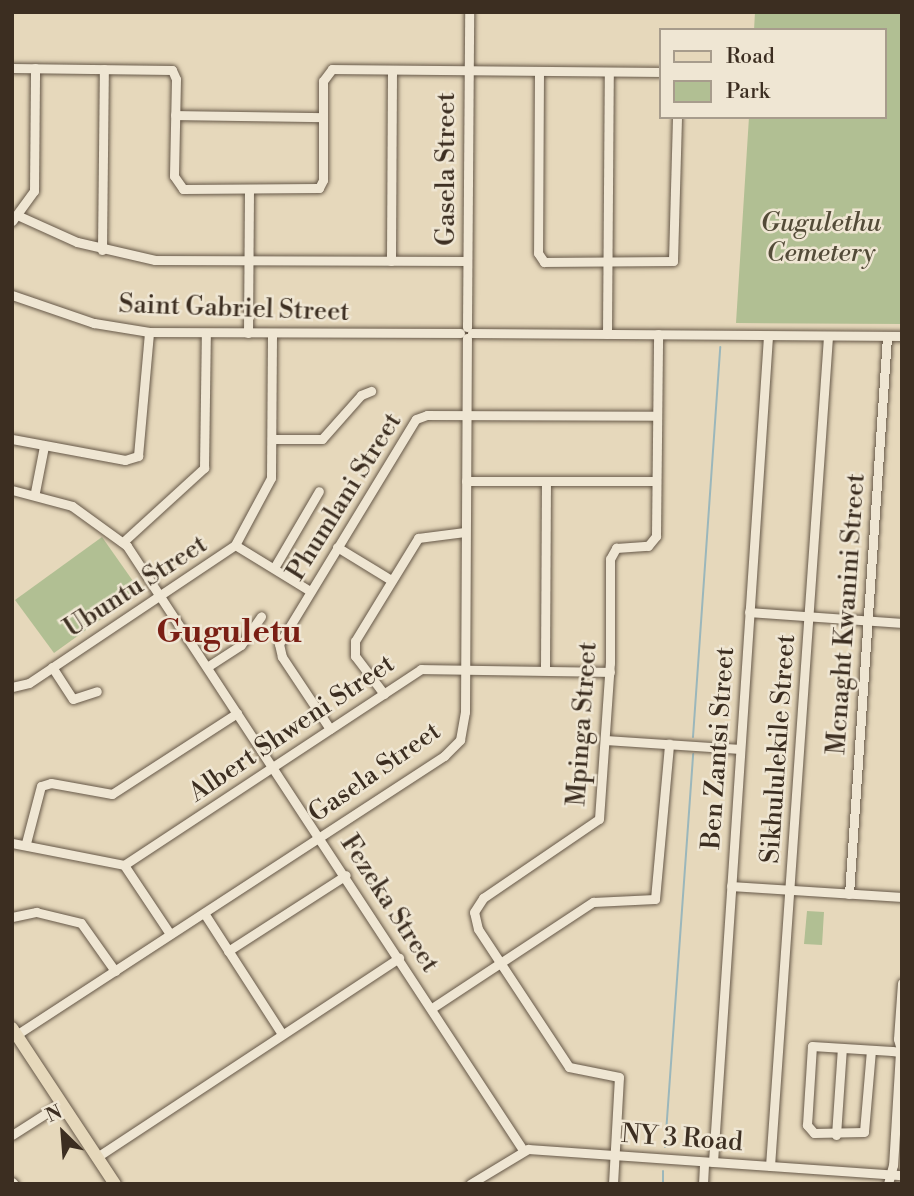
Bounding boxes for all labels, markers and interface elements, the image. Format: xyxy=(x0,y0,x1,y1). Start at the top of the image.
legend xyxy=(659,28,886,119)
text: Road xyxy=(726,44,775,70)
text: Park xyxy=(726,79,770,105)
street label: Gasela Street xyxy=(431,92,463,246)
park label: Gugulethu Cemetery xyxy=(761,208,881,270)
street label: Saint Gabriel Street xyxy=(118,289,350,329)
street label: Phumlani Street xyxy=(281,407,409,587)
street label: Mcnaght Kwanini Street xyxy=(822,472,872,756)
street label: Ubuntu Street xyxy=(59,529,213,645)
district label: Guguletu xyxy=(156,613,302,653)
street label: Sikhululekile Street xyxy=(755,633,803,865)
street label: Mpinga Street xyxy=(562,641,604,807)
street label: Ben Zantsi Street xyxy=(696,646,742,850)
street label: Albert Shweni Street xyxy=(183,649,401,809)
street label: Gasela Street xyxy=(303,716,447,830)
street label: Fezeka Street xyxy=(333,829,445,979)
north arrow xyxy=(28,1098,98,1168)
text: N xyxy=(42,1100,66,1128)
street label: NY 3 Road xyxy=(620,1119,744,1159)

